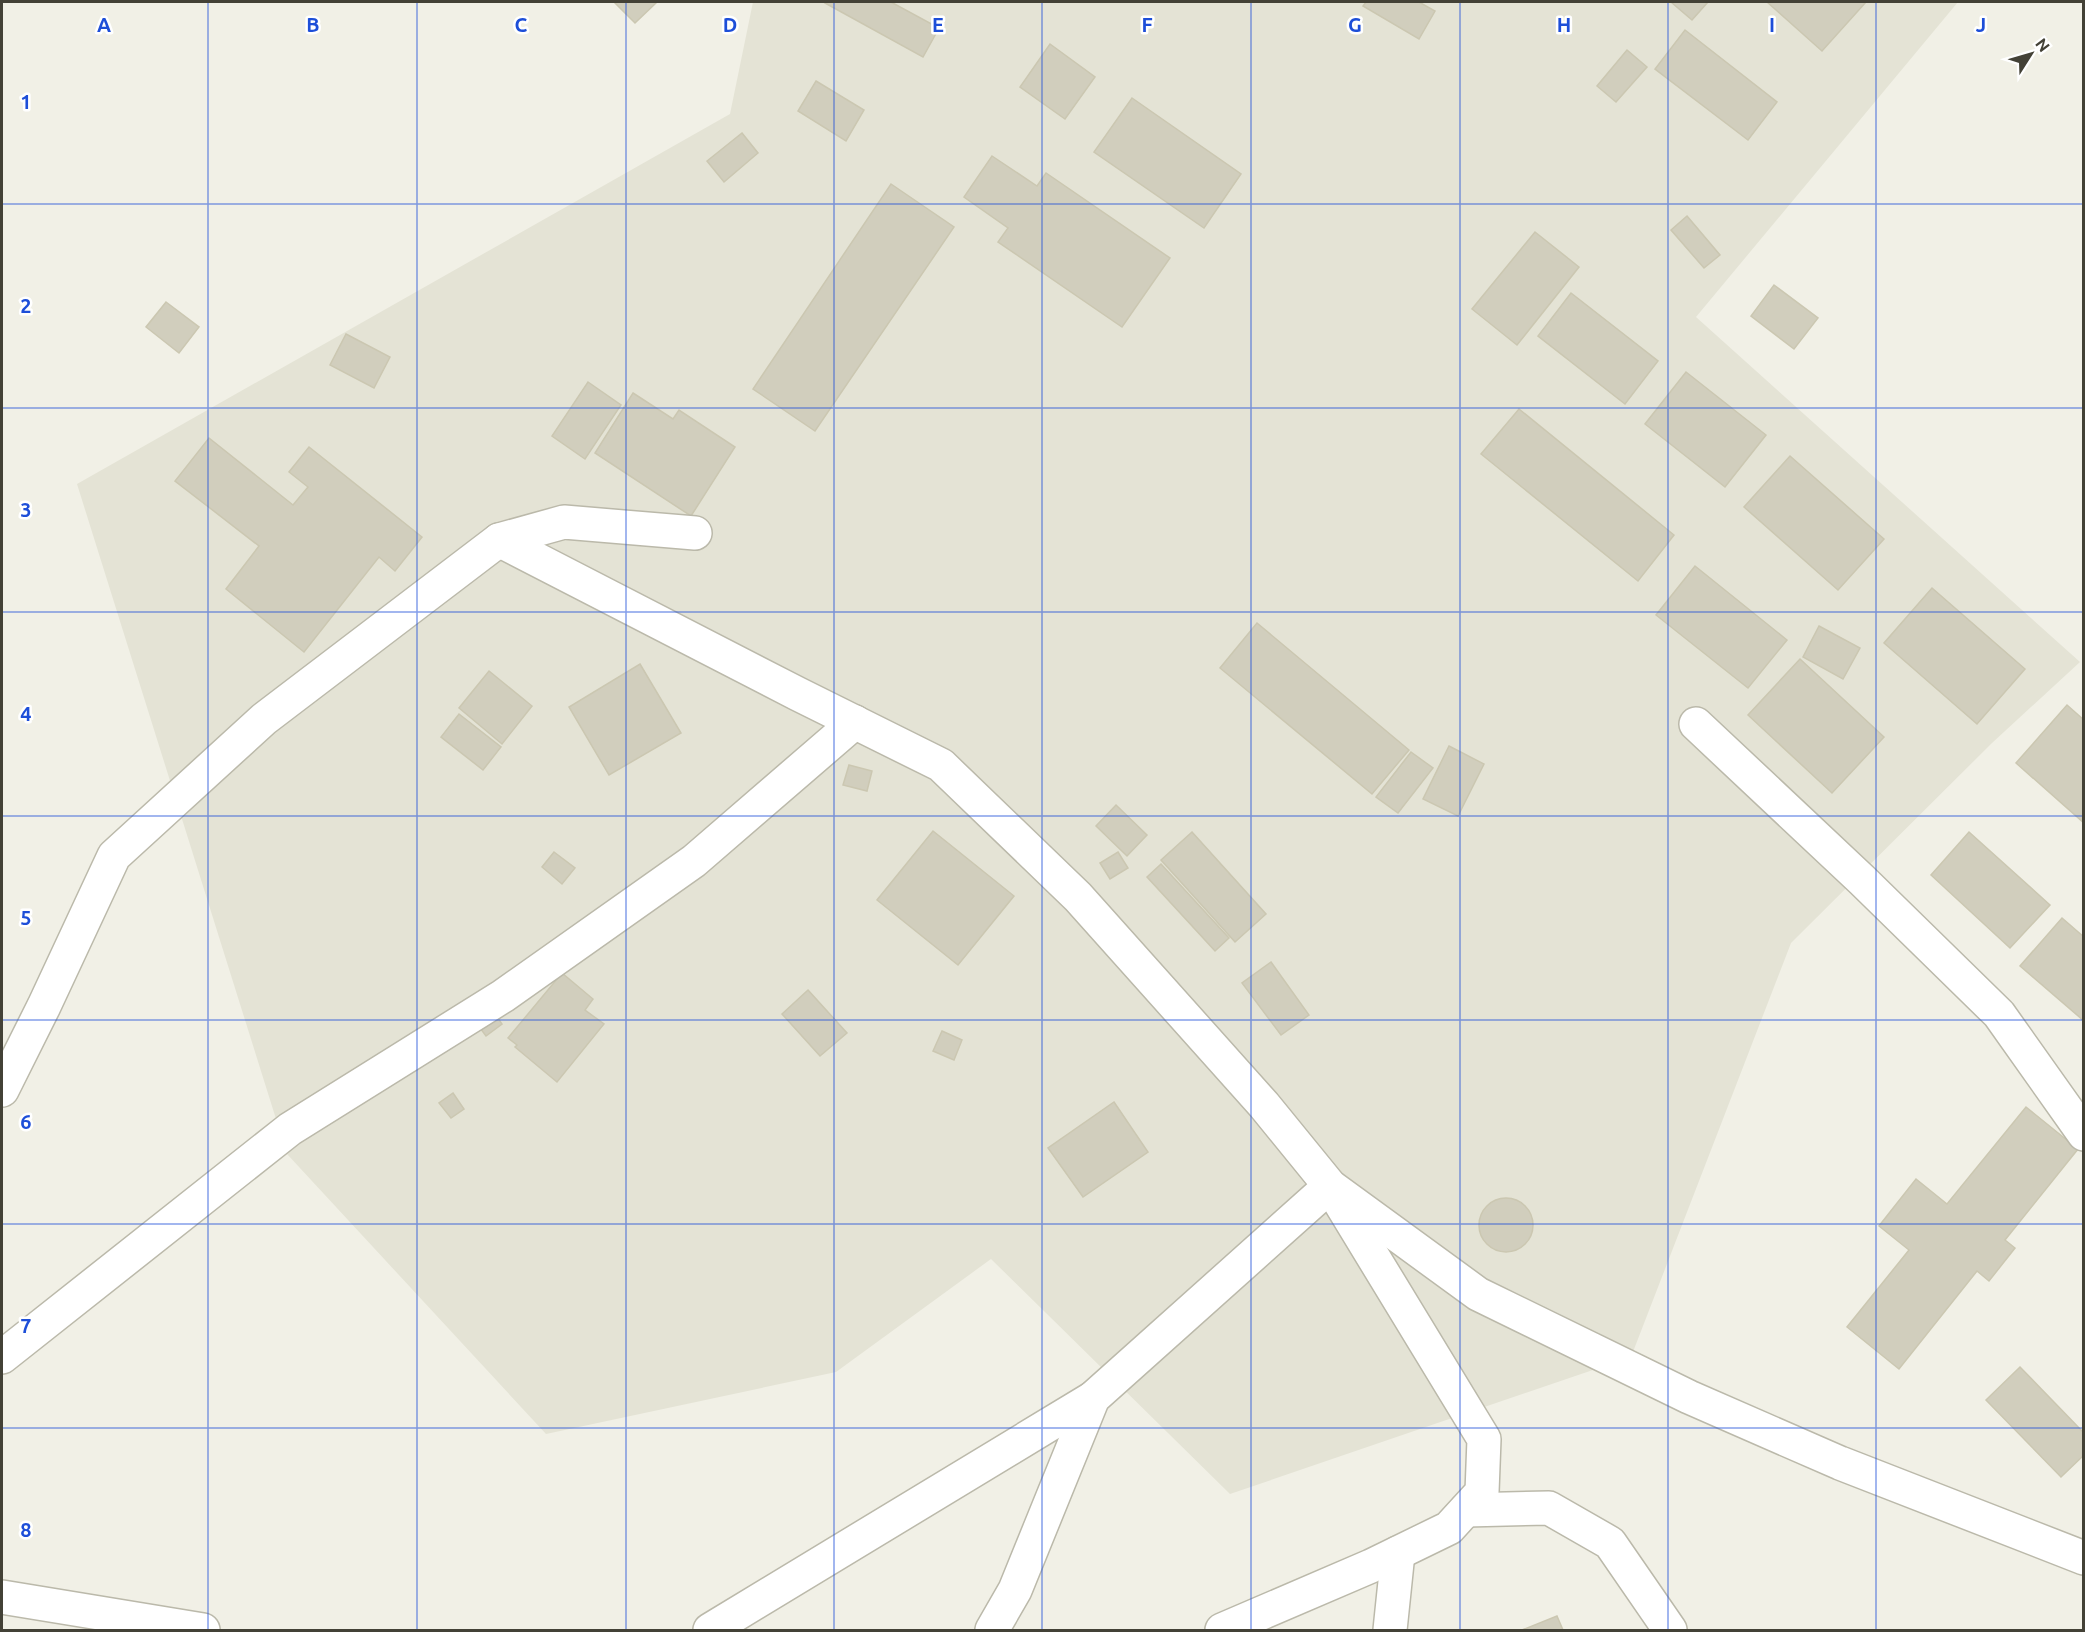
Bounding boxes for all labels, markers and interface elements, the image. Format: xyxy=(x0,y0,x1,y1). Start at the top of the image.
text: A xyxy=(97,13,111,36)
text: B xyxy=(306,13,320,36)
text: C xyxy=(515,13,528,36)
text: D xyxy=(723,13,737,36)
text: E xyxy=(932,13,944,36)
text: F xyxy=(1141,13,1153,36)
text: G xyxy=(1348,13,1362,36)
text: H xyxy=(1557,13,1571,36)
text: I xyxy=(1769,13,1775,36)
text: J xyxy=(1976,13,1986,36)
north arrow xyxy=(2001,24,2061,84)
text: N xyxy=(2032,35,2054,55)
text: 1 xyxy=(20,90,32,113)
text: 2 xyxy=(20,294,32,317)
text: 3 xyxy=(20,498,32,521)
text: 4 xyxy=(20,702,32,725)
text: 5 xyxy=(20,906,32,929)
text: 6 xyxy=(20,1110,32,1133)
text: 7 xyxy=(20,1314,32,1337)
text: 8 xyxy=(20,1518,32,1541)

